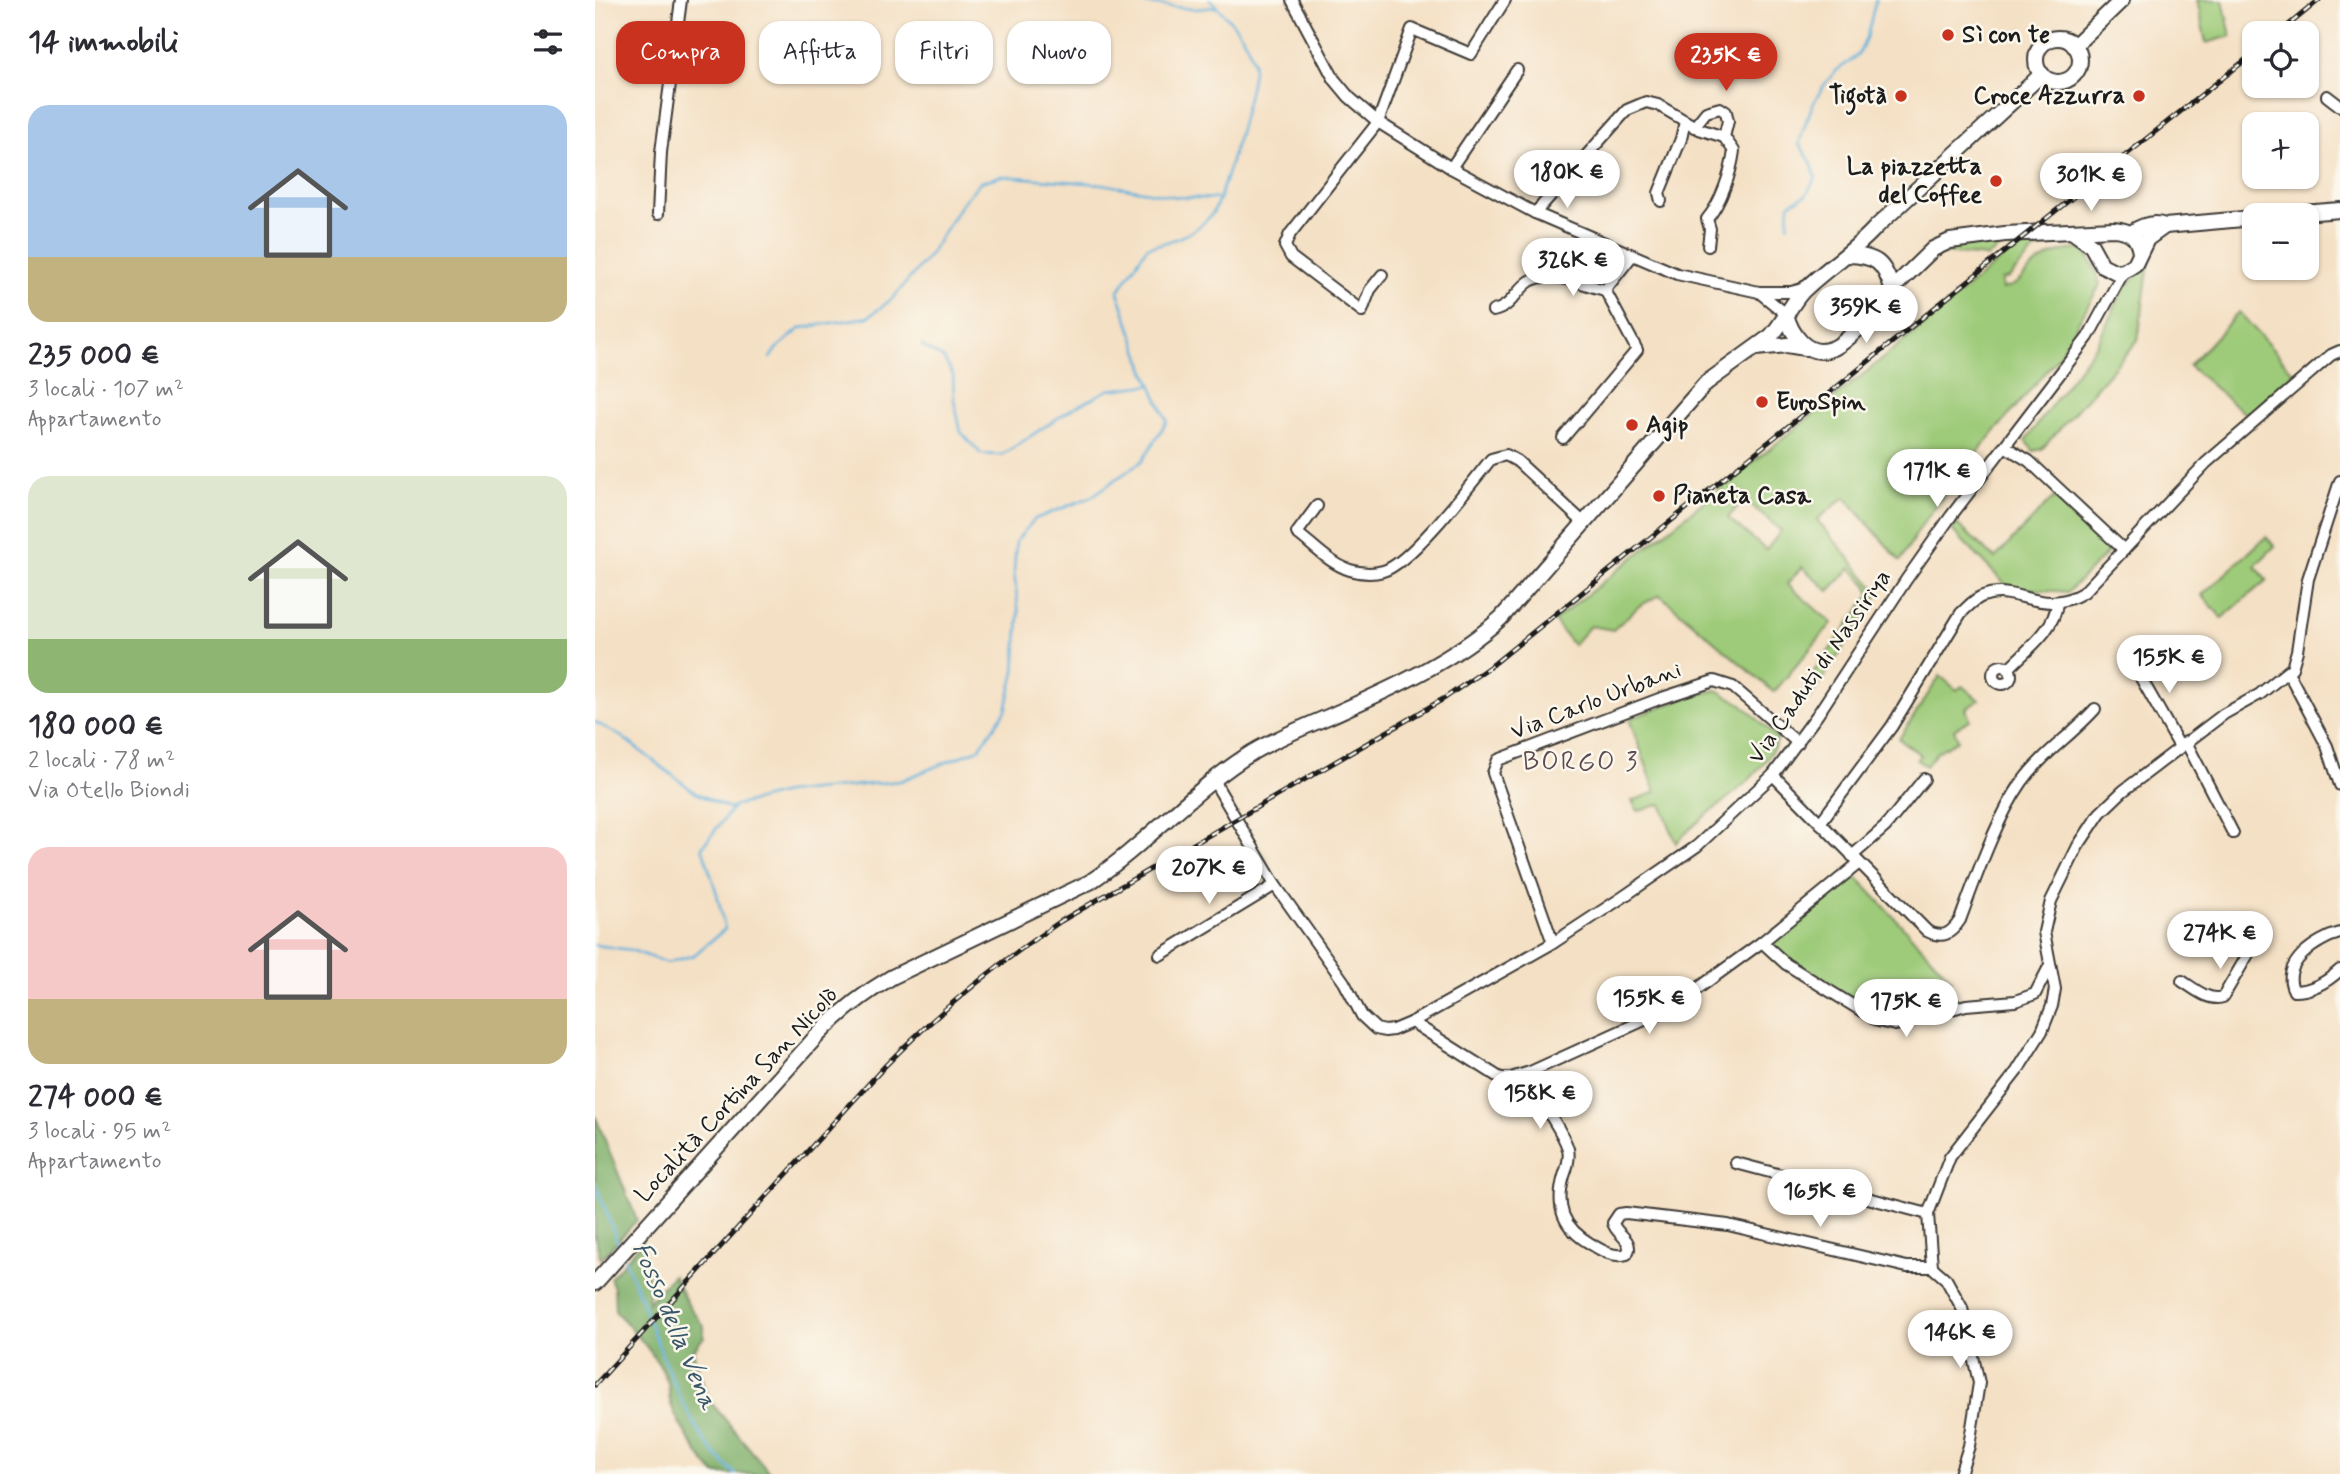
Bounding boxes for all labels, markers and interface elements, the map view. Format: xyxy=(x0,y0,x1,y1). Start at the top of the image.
place label: Sì con te xyxy=(1962,20,2050,51)
chip: Compra xyxy=(616,21,745,84)
chip: Affitta xyxy=(759,21,881,84)
chip: Filtri xyxy=(895,21,993,84)
chip: Nuovo xyxy=(1007,21,1111,84)
map controls xyxy=(2242,21,2319,280)
button: locate xyxy=(2242,21,2319,98)
text: 14 immobili xyxy=(28,23,179,62)
icon: filters xyxy=(529,23,567,61)
marker: Sì con te xyxy=(1940,27,1956,43)
pin: 235K € xyxy=(1669,34,1783,93)
text: 235K € xyxy=(1690,41,1762,71)
place label: Tigotà xyxy=(1829,81,1887,115)
place label: Croce Azzurra xyxy=(1973,81,2125,112)
marker: Tigotà xyxy=(1893,88,1909,104)
marker: Croce Azzurra xyxy=(2131,88,2147,104)
button: + xyxy=(2242,112,2319,189)
icon: home xyxy=(235,150,361,276)
pin: 180K € xyxy=(1510,150,1624,210)
place label: La piazzetta del Coffee xyxy=(1847,152,1982,211)
pin: 301K € xyxy=(2034,154,2148,213)
text: 180K € xyxy=(1530,158,1604,188)
text: 301K € xyxy=(2056,161,2126,191)
marker: La piazzetta del Coffee xyxy=(1988,173,2004,189)
button: − xyxy=(2242,203,2319,280)
pin: 326K € xyxy=(1516,238,1630,298)
text: 326K € xyxy=(1538,246,1608,276)
pin: 359K € xyxy=(1809,286,1923,345)
text: 359K € xyxy=(1830,293,1902,323)
text: 235 000 € xyxy=(28,336,160,375)
text: 3 locali · 107 m² xyxy=(28,375,184,405)
place label: EuroSpin xyxy=(1776,387,1866,418)
marker: EuroSpin xyxy=(1754,394,1770,410)
text: Appartamento xyxy=(28,405,162,435)
place label: Agip xyxy=(1646,410,1688,442)
marker: Agip xyxy=(1624,417,1640,433)
pin: 171K € xyxy=(1880,449,1994,509)
text: 171K € xyxy=(1903,457,1971,487)
place label: Pianeta Casa xyxy=(1673,481,1812,512)
marker: Pianeta Casa xyxy=(1651,488,1667,504)
icon: home xyxy=(235,521,361,647)
street label: Via Caduti di Nassiriya xyxy=(1741,564,1899,770)
pin: 155K € xyxy=(2112,636,2226,695)
text: 155K € xyxy=(2133,643,2205,673)
street label: Via Carlo Urbani xyxy=(1506,654,1686,748)
text: 180 000 € xyxy=(28,707,164,746)
text: 2 locali · 78 m² xyxy=(28,746,175,776)
district label: BORGO 3 xyxy=(1523,746,1639,780)
text: Via Otello Biondi xyxy=(28,776,190,806)
pin: 207K € xyxy=(1152,846,1266,906)
text: 207K € xyxy=(1172,854,1246,884)
icon: home xyxy=(235,892,361,1018)
pin: 274K € xyxy=(2163,912,2277,971)
text: 274K € xyxy=(2183,919,2257,949)
pin: 155K € xyxy=(1592,976,1706,1036)
pin: 175K € xyxy=(1849,979,1963,1039)
street label: Località Cortina San Nicolò xyxy=(629,980,845,1210)
text: 155K € xyxy=(1613,984,1685,1014)
text: 175K € xyxy=(1870,987,1942,1017)
pin: 158K € xyxy=(1483,1072,1597,1131)
text: 274 000 € xyxy=(28,1078,163,1117)
text: 158K € xyxy=(1504,1079,1576,1109)
text: 3 locali · 95 m² xyxy=(28,1117,171,1147)
text: Appartamento xyxy=(28,1147,162,1177)
pin: 165K € xyxy=(1763,1170,1877,1229)
text: 165K € xyxy=(1783,1177,1857,1207)
water label: Fosso della Vena xyxy=(623,1237,725,1416)
pin: 146K € xyxy=(1903,1310,2017,1370)
text: 146K € xyxy=(1924,1318,1996,1348)

